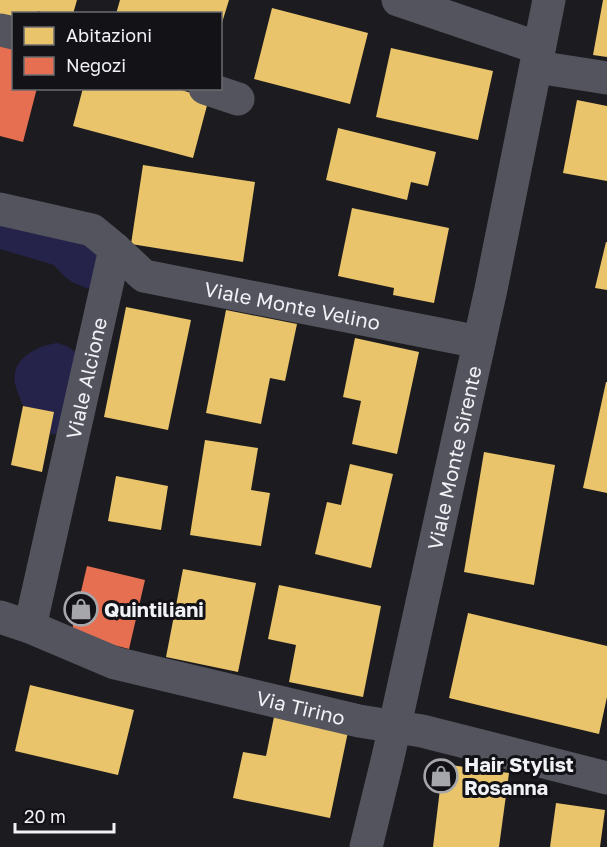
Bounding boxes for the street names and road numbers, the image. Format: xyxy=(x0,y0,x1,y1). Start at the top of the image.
street label: Viale Monte Velino xyxy=(202,276,382,334)
street label: Viale Alcione xyxy=(61,315,111,441)
street label: Viale Monte Sirente xyxy=(422,363,486,552)
street label: Via Tirino xyxy=(254,685,348,729)

